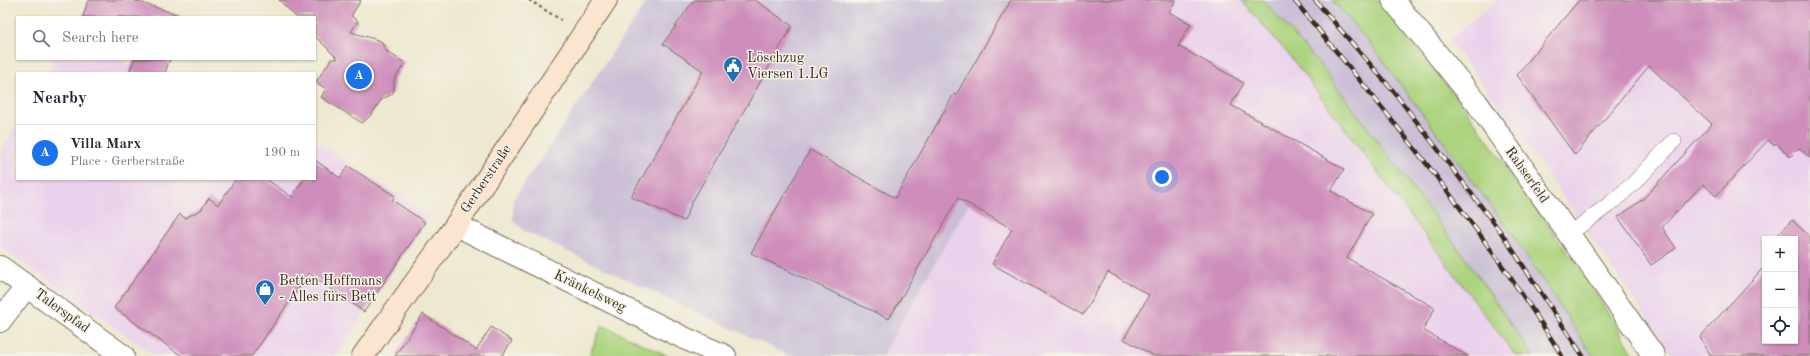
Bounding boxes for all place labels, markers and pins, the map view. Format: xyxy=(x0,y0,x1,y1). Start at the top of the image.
place label: Löschzug Viersen 1.LG xyxy=(747,51,829,81)
public building icon: Löschzug Viersen 1.LG xyxy=(722,55,744,83)
pin: A xyxy=(346,61,372,91)
place label: Betten Hoffmans - Alles fürs Bett xyxy=(279,274,382,304)
shop icon: Betten Hoffmans - Alles fürs Bett xyxy=(254,278,276,306)

